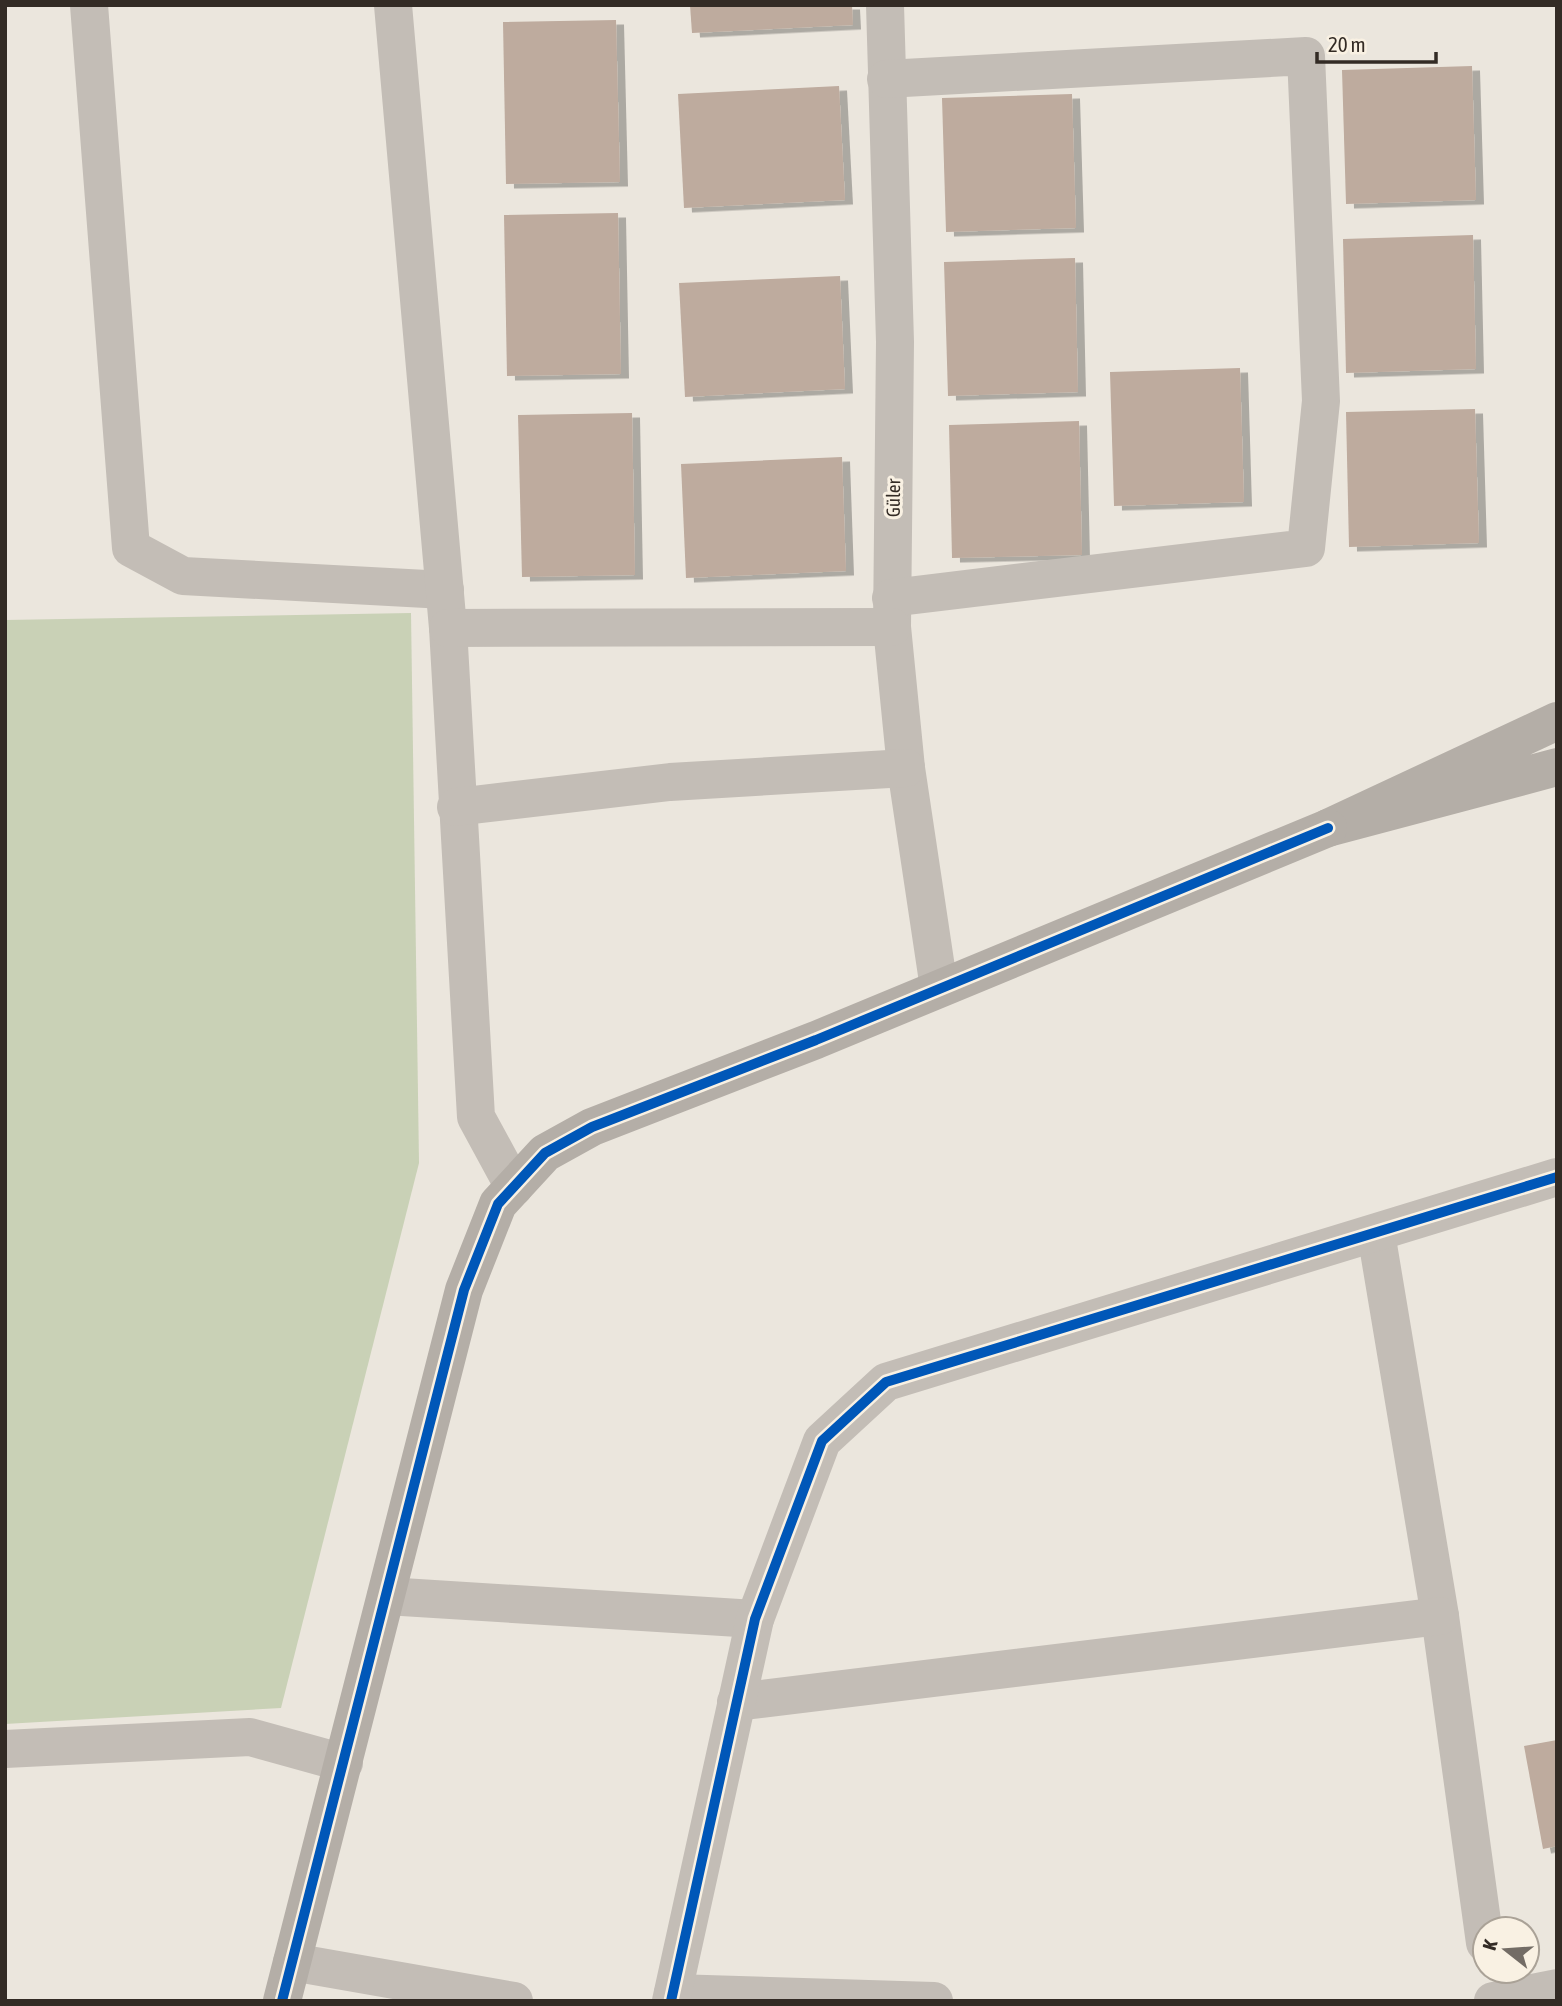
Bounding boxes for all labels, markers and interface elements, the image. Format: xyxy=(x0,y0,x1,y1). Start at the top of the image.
scale bar xyxy=(1317,21,1436,65)
text: 20 m xyxy=(1328,32,1366,56)
street label: Güler xyxy=(882,478,904,517)
north arrow xyxy=(1471,1915,1541,1985)
text: K xyxy=(1478,1937,1502,1953)

